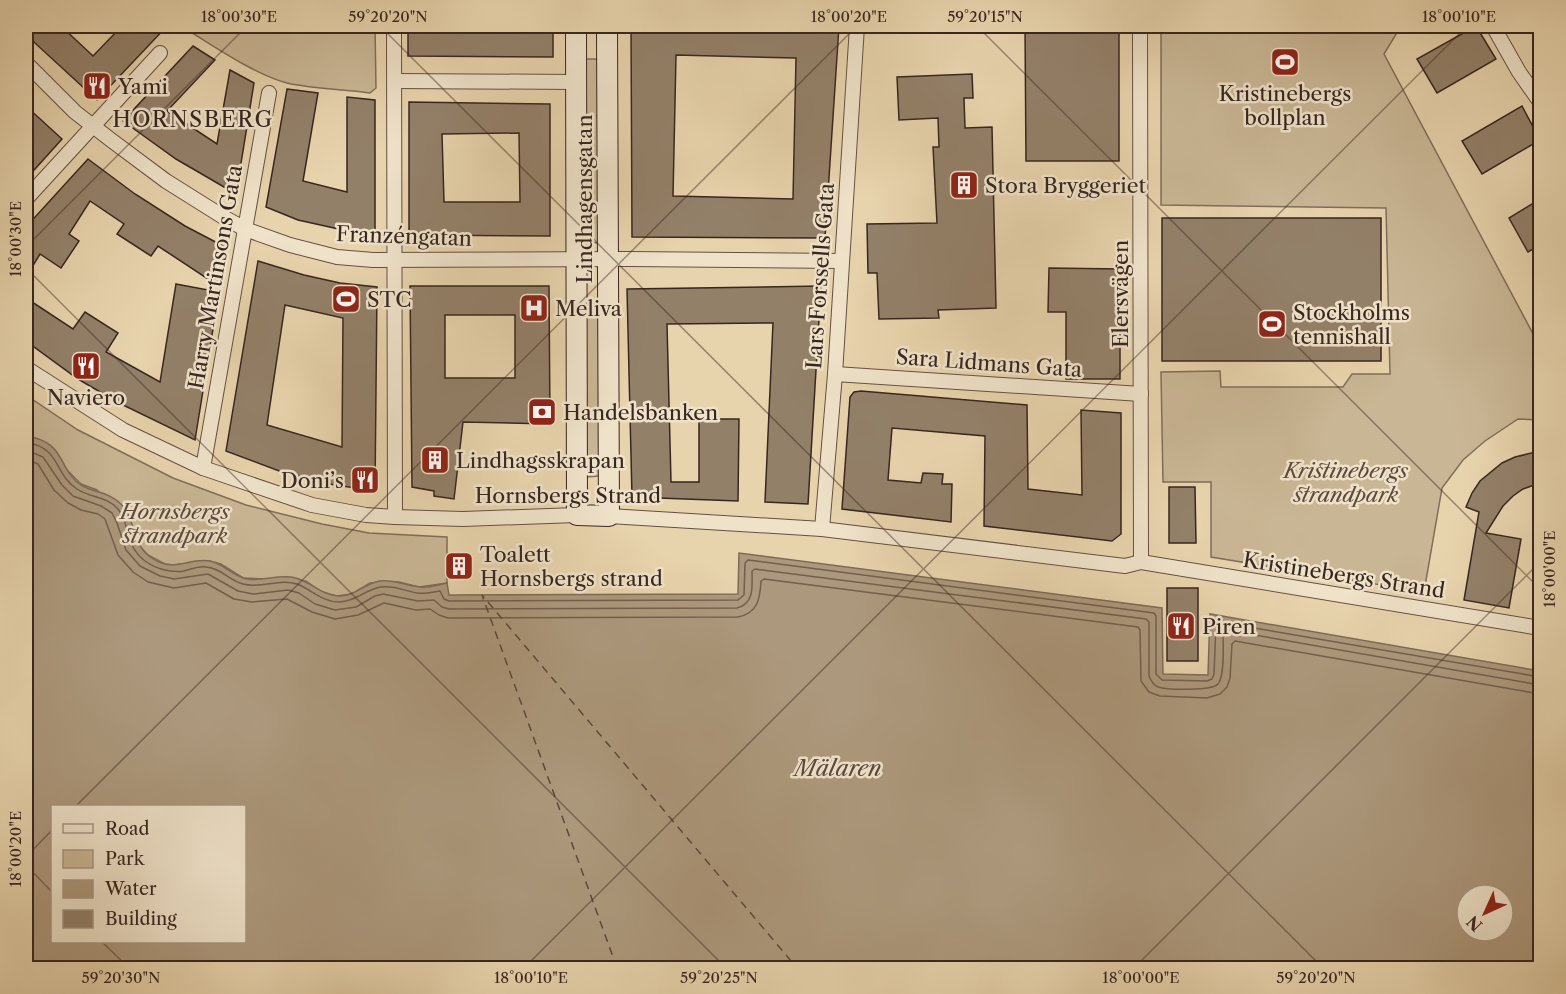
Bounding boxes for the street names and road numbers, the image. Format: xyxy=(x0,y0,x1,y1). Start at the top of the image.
street label: Lindhagensgatan xyxy=(572,114,597,284)
street label: Harry Martinsons Gata xyxy=(183,162,247,391)
street label: Lars Forssells Gata xyxy=(801,181,839,370)
street label: Franzéngatan xyxy=(336,221,472,251)
street label: Elersvägen xyxy=(1108,240,1133,348)
street label: Sara Lidmans Gata xyxy=(895,344,1084,382)
street label: Hornsbergs Strand xyxy=(475,483,661,508)
street label: Kristinebergs Strand xyxy=(1241,547,1447,603)

